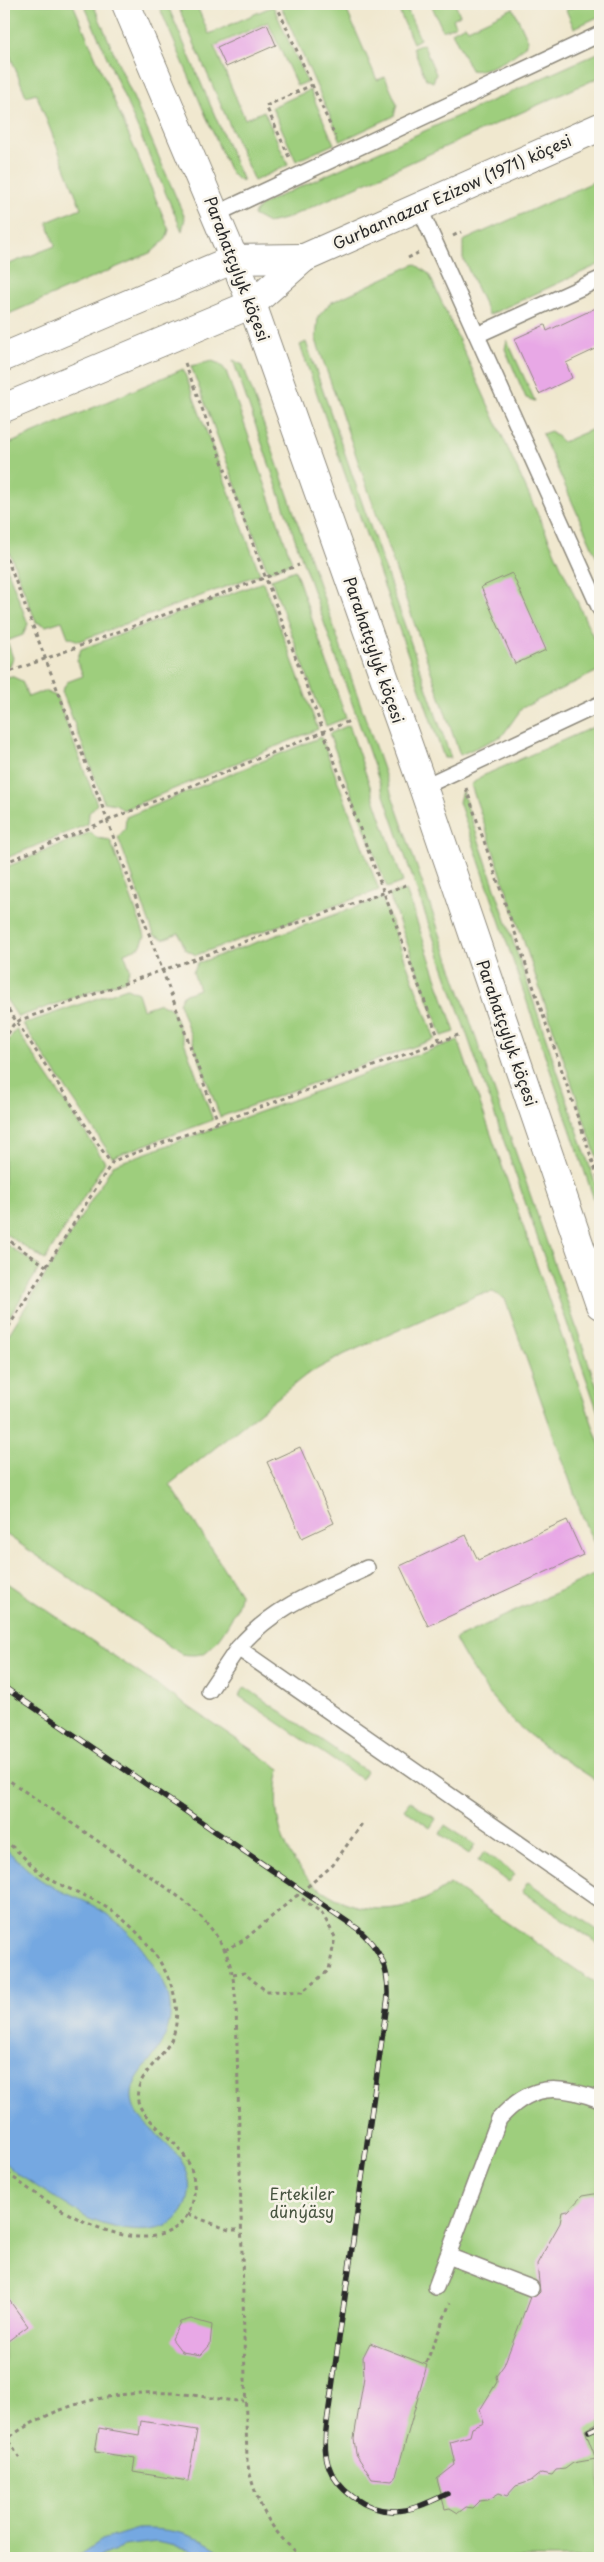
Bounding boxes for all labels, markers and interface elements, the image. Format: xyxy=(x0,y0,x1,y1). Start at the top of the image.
street label: Gurbannazar Ezizow (1971) köçesi xyxy=(328,127,575,255)
street label: Parahatçylyk köçesi xyxy=(199,193,277,345)
street label: Parahatçylyk köçesi xyxy=(339,573,411,726)
street label: Parahatçylyk köçesi xyxy=(472,956,544,1109)
park label: Ertekiler dünýäsy xyxy=(269,2181,335,2223)

